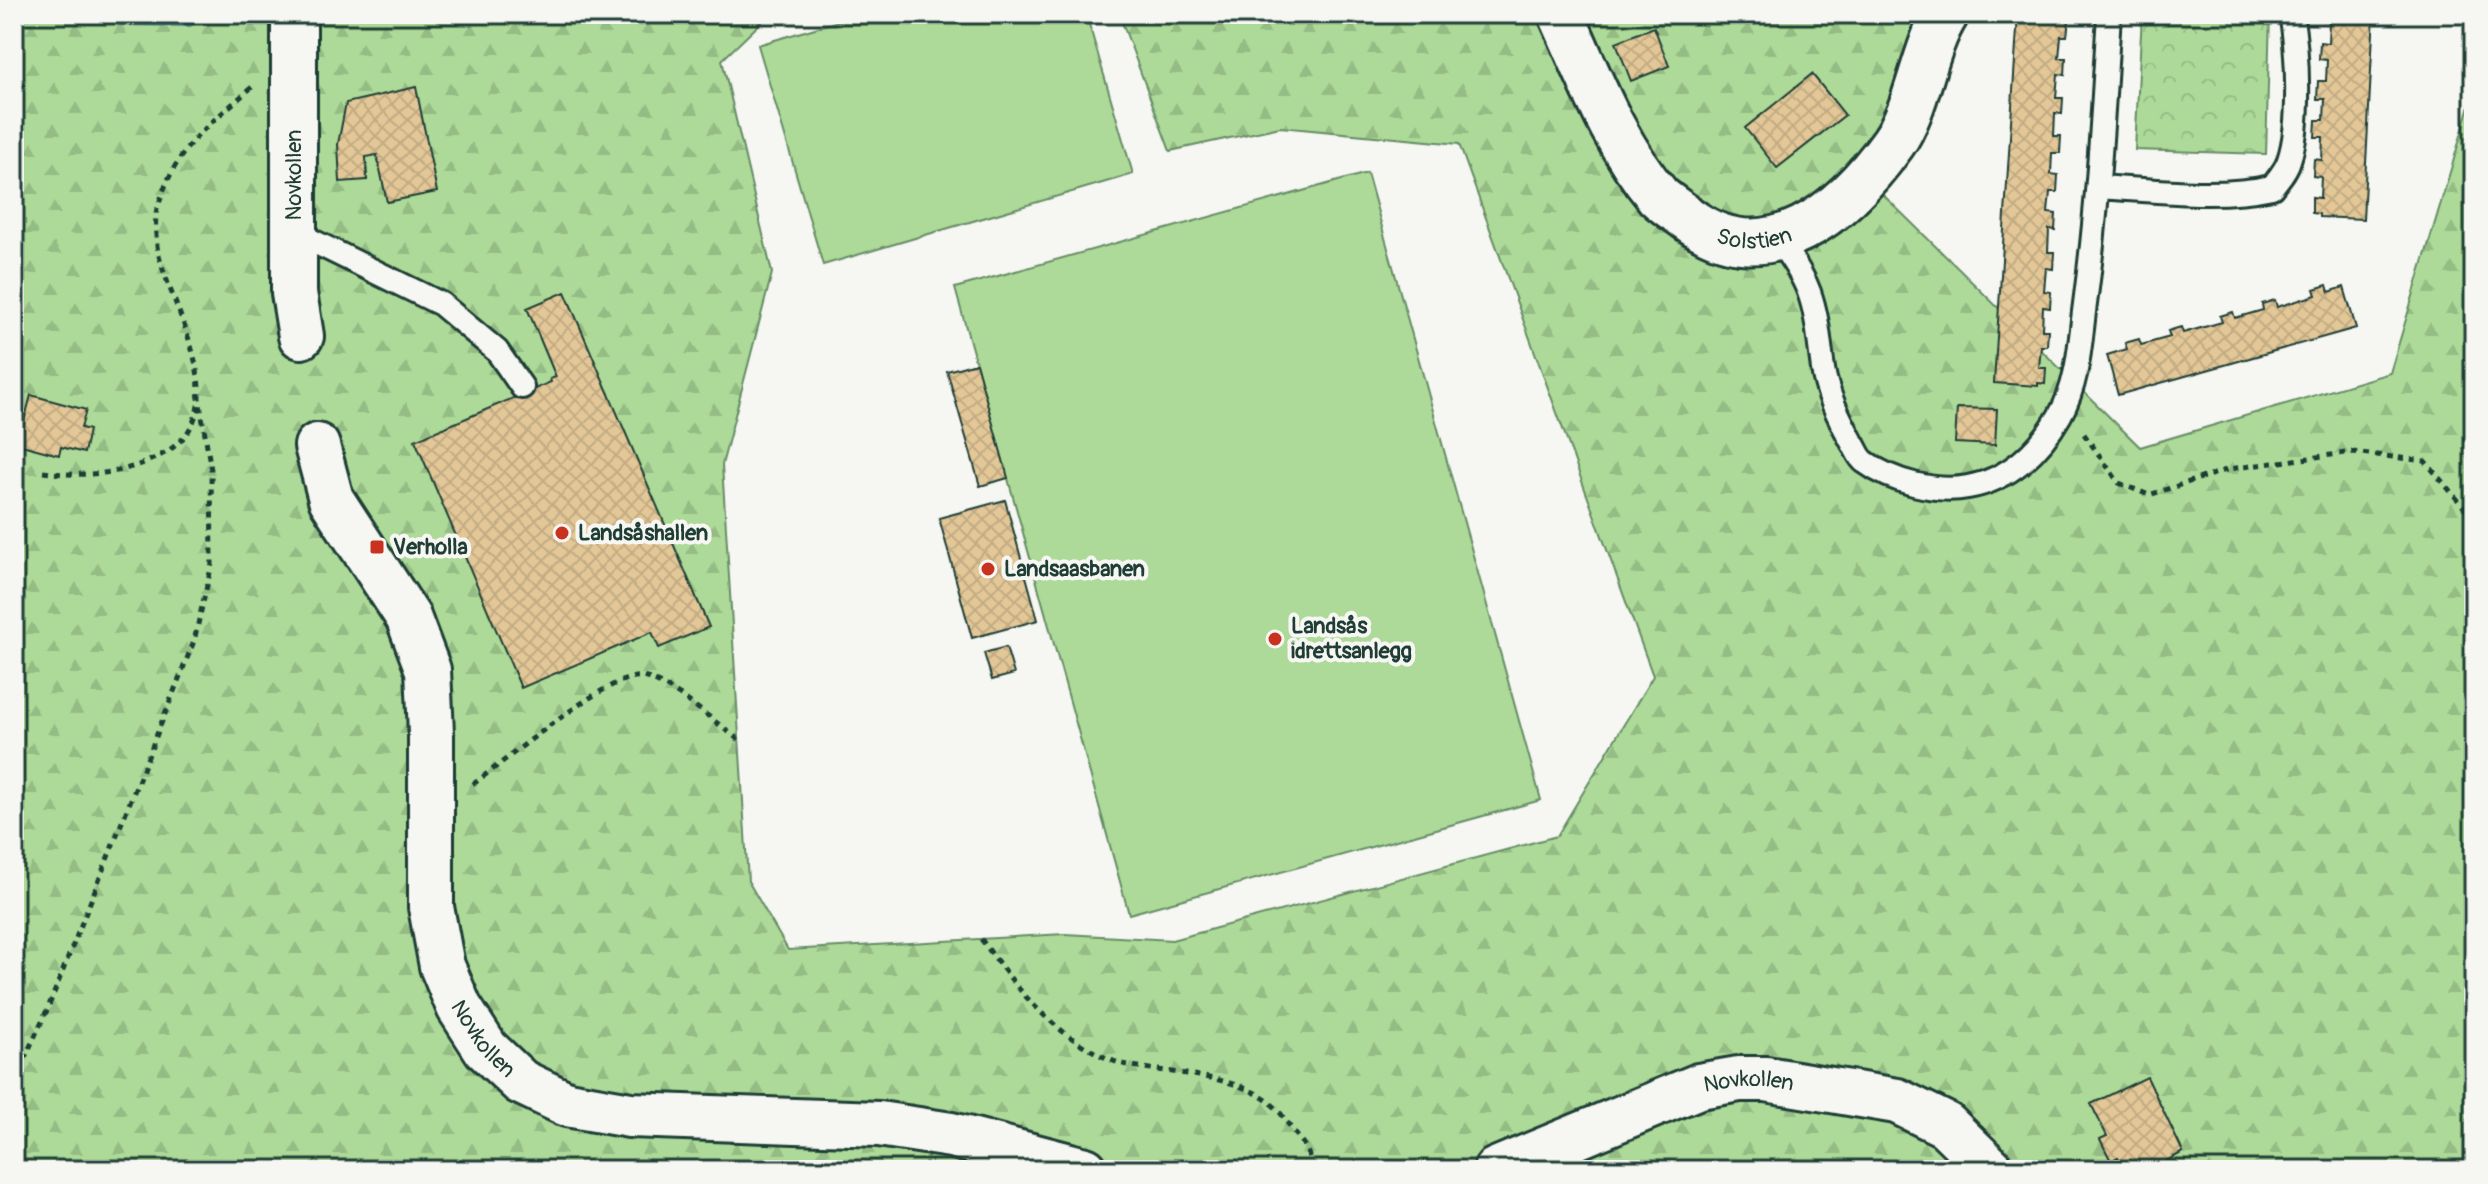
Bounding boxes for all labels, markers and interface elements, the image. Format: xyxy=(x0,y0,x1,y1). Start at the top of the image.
street label: Novkollen xyxy=(280,130,308,220)
street label: Solstien xyxy=(1713,221,1795,256)
place label: Landsåshallen xyxy=(578,519,708,547)
marker: Landsåshallen xyxy=(553,524,571,542)
place label: Verholla xyxy=(393,533,468,561)
marker: Verholla xyxy=(368,538,386,556)
place label: Landsaasbanen xyxy=(1004,555,1145,583)
marker: Landsaasbanen xyxy=(979,560,997,578)
place label: Landsås idrettsanlegg xyxy=(1291,612,1412,665)
marker: Landsås idrettsanlegg xyxy=(1266,630,1284,648)
street label: Novkollen xyxy=(444,995,522,1084)
street label: Novkollen xyxy=(1701,1065,1796,1099)

